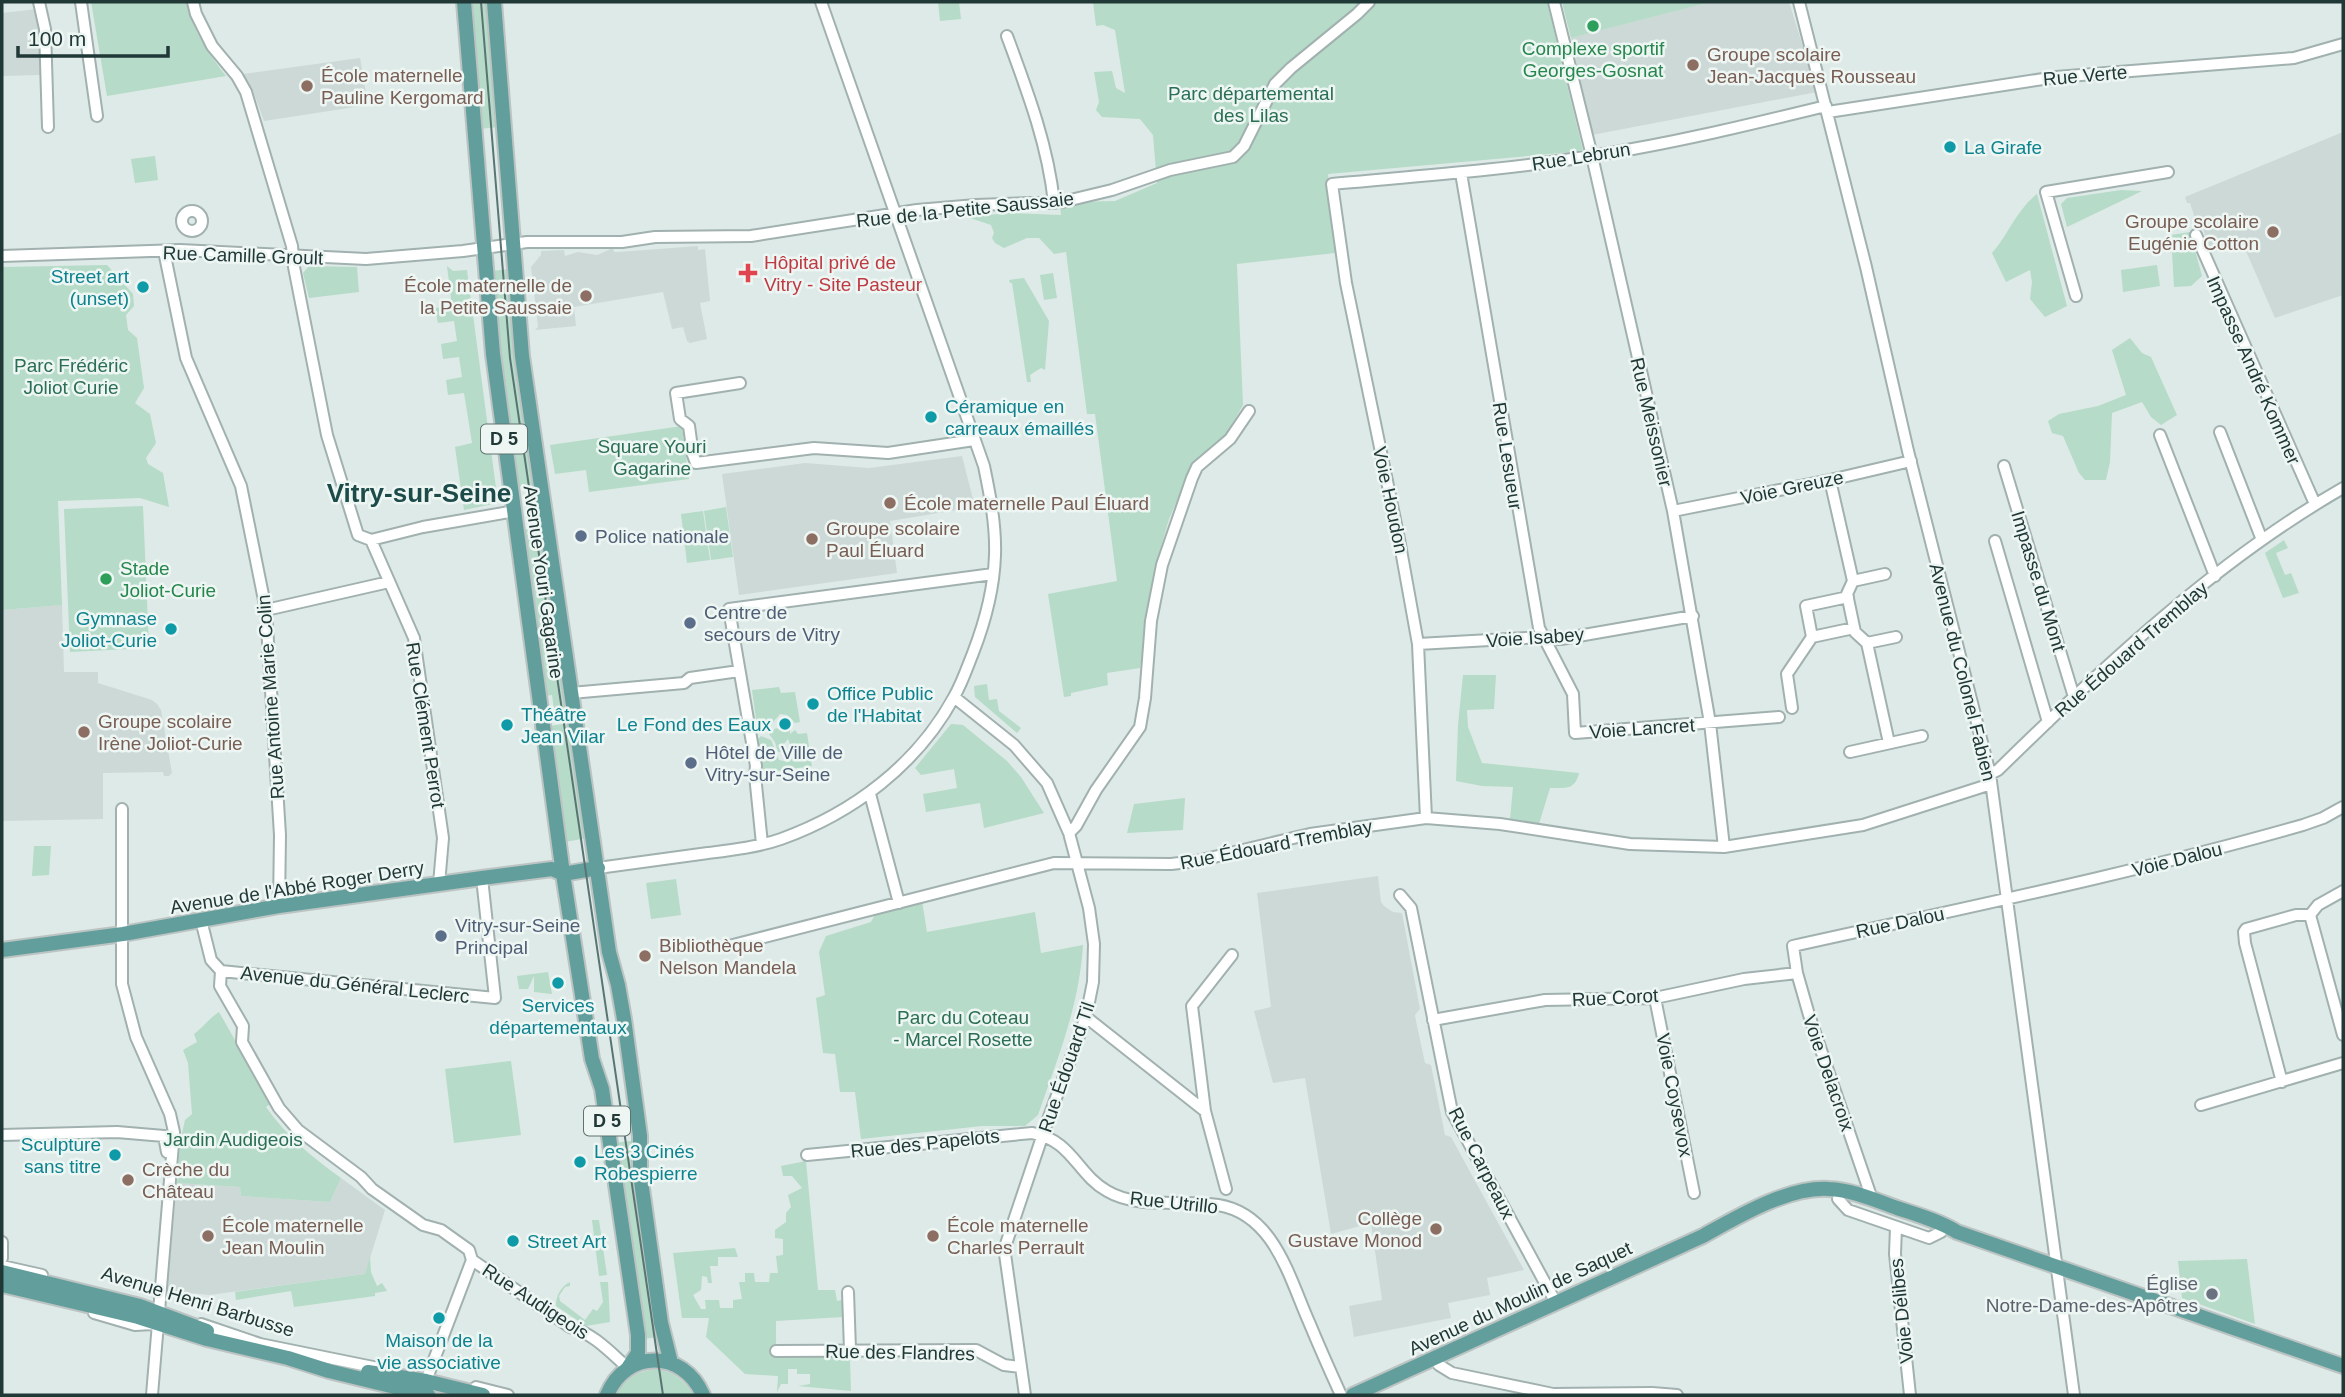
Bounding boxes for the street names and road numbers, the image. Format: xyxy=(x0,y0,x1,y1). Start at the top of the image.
street label: Rue Verte xyxy=(2042,61,2128,90)
street label: Rue Lebrun xyxy=(1530,138,1632,175)
street label: Rue de la Petite Saussaie xyxy=(855,188,1075,231)
street label: Rue Camille Groult xyxy=(162,242,324,269)
street label: Impasse André Kommer xyxy=(2203,273,2305,468)
street label: Rue Meissonier xyxy=(1626,355,1677,489)
street label: Rue Lesueur xyxy=(1489,401,1526,512)
road number: D 5 xyxy=(481,424,527,454)
street label: Voie Houdon xyxy=(1369,445,1412,556)
street label: Voie Greuze xyxy=(1739,466,1845,509)
street label: Avenue Youri Gagarine xyxy=(520,484,567,680)
street label: Impasse du Mont xyxy=(2007,508,2070,655)
street label: Avenue du Colonel Fabien xyxy=(1925,561,2000,783)
street label: Rue Édouard Tremblay xyxy=(2051,577,2212,721)
street label: Rue Antoine Marie Colin xyxy=(253,594,288,800)
street label: Voie Isabey xyxy=(1485,624,1585,651)
street label: Rue Clément Perrot xyxy=(402,641,449,810)
street label: Voie Lancret xyxy=(1589,714,1696,743)
street label: Rue Édouard Tremblay xyxy=(1178,815,1374,873)
street label: Voie Dalou xyxy=(2130,838,2224,881)
street label: Avenue de l'Abbé Roger Derry xyxy=(169,857,426,918)
street label: Rue Dalou xyxy=(1854,903,1946,942)
street label: Avenue du Général Leclerc xyxy=(240,962,470,1007)
street label: Rue Corot xyxy=(1571,985,1660,1010)
street label: Rue Édouard Til xyxy=(1034,999,1099,1135)
street label: Voie Delacroix xyxy=(1799,1012,1858,1134)
street label: Voie Coysevox xyxy=(1652,1031,1697,1159)
street label: Rue Carpeaux xyxy=(1444,1104,1519,1223)
road number: D 5 xyxy=(584,1106,630,1136)
street label: Rue des Papelots xyxy=(849,1125,1001,1162)
street label: Rue Utrillo xyxy=(1129,1187,1219,1218)
street label: Avenue du Moulin de Saquet xyxy=(1405,1237,1636,1359)
street label: Voie Délibes xyxy=(1886,1257,1917,1365)
street label: Rue Audigeois xyxy=(479,1259,593,1344)
street label: Avenue Henri Barbusse xyxy=(99,1262,297,1341)
street label: Rue des Flandres xyxy=(825,1341,975,1364)

